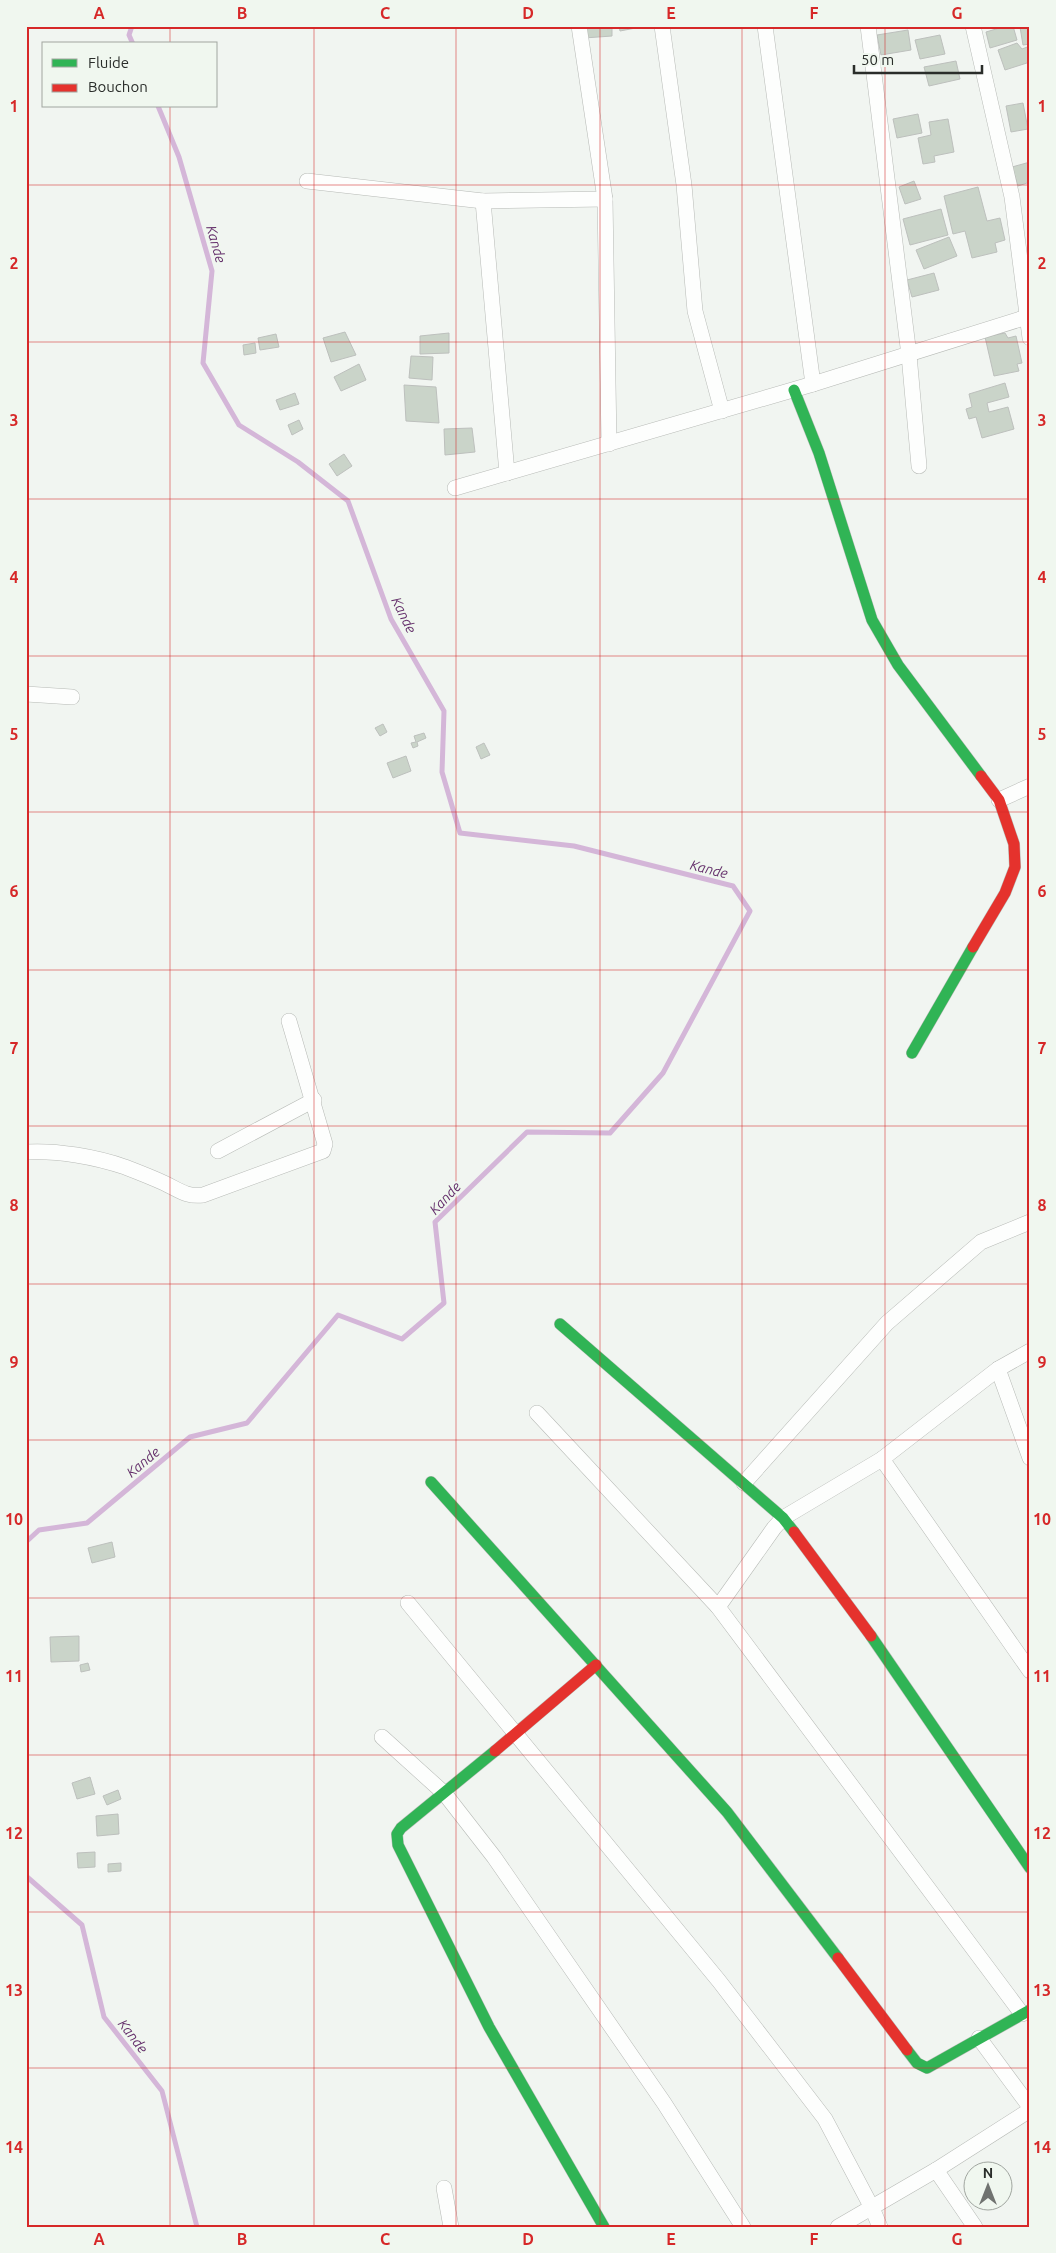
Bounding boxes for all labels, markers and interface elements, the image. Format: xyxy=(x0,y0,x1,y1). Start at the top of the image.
text: A xyxy=(93,4,105,22)
text: B xyxy=(237,4,247,22)
text: C xyxy=(380,4,390,22)
text: D xyxy=(522,4,534,22)
text: E xyxy=(666,4,676,22)
text: F xyxy=(810,4,819,22)
text: G xyxy=(951,4,963,22)
legend xyxy=(42,42,218,108)
scale bar xyxy=(854,42,981,74)
text: 50 m xyxy=(861,51,894,68)
text: Fluide xyxy=(88,54,129,71)
text: Bouchon xyxy=(88,78,148,95)
text: 1 xyxy=(9,97,19,115)
text: 1 xyxy=(1037,97,1047,115)
water label: Kande xyxy=(203,223,229,265)
text: 2 xyxy=(9,254,19,272)
text: 2 xyxy=(1037,254,1047,272)
text: 3 xyxy=(9,411,19,429)
text: 3 xyxy=(1037,411,1047,429)
text: 4 xyxy=(9,568,19,586)
text: 4 xyxy=(1037,568,1047,586)
water label: Kande xyxy=(388,594,420,636)
text: 5 xyxy=(9,725,19,743)
text: 5 xyxy=(1037,725,1047,743)
water label: Kande xyxy=(688,857,730,881)
text: 6 xyxy=(9,882,19,900)
text: 6 xyxy=(1037,882,1047,900)
text: 7 xyxy=(9,1039,19,1057)
text: 7 xyxy=(1037,1039,1047,1057)
water label: Kande xyxy=(426,1179,464,1217)
text: 8 xyxy=(9,1196,19,1214)
text: 8 xyxy=(1037,1196,1047,1214)
text: 9 xyxy=(9,1353,19,1371)
text: 9 xyxy=(1037,1353,1047,1371)
water label: Kande xyxy=(123,1444,163,1480)
text: 10 xyxy=(5,1510,23,1528)
text: 10 xyxy=(1033,1510,1051,1528)
text: 11 xyxy=(5,1667,23,1685)
text: 11 xyxy=(1033,1667,1051,1685)
text: 12 xyxy=(5,1824,23,1842)
text: 12 xyxy=(1033,1824,1051,1842)
text: 13 xyxy=(5,1981,23,1999)
text: 13 xyxy=(1033,1981,1051,1999)
water label: Kande xyxy=(115,2016,151,2056)
text: 14 xyxy=(5,2138,23,2156)
text: 14 xyxy=(1033,2138,1051,2156)
north arrow xyxy=(964,2160,1014,2210)
text: N xyxy=(983,2165,993,2181)
text: A xyxy=(93,2230,105,2248)
text: B xyxy=(237,2230,247,2248)
text: C xyxy=(380,2230,390,2248)
text: D xyxy=(522,2230,534,2248)
text: E xyxy=(666,2230,676,2248)
text: F xyxy=(810,2230,819,2248)
text: G xyxy=(951,2230,963,2248)

